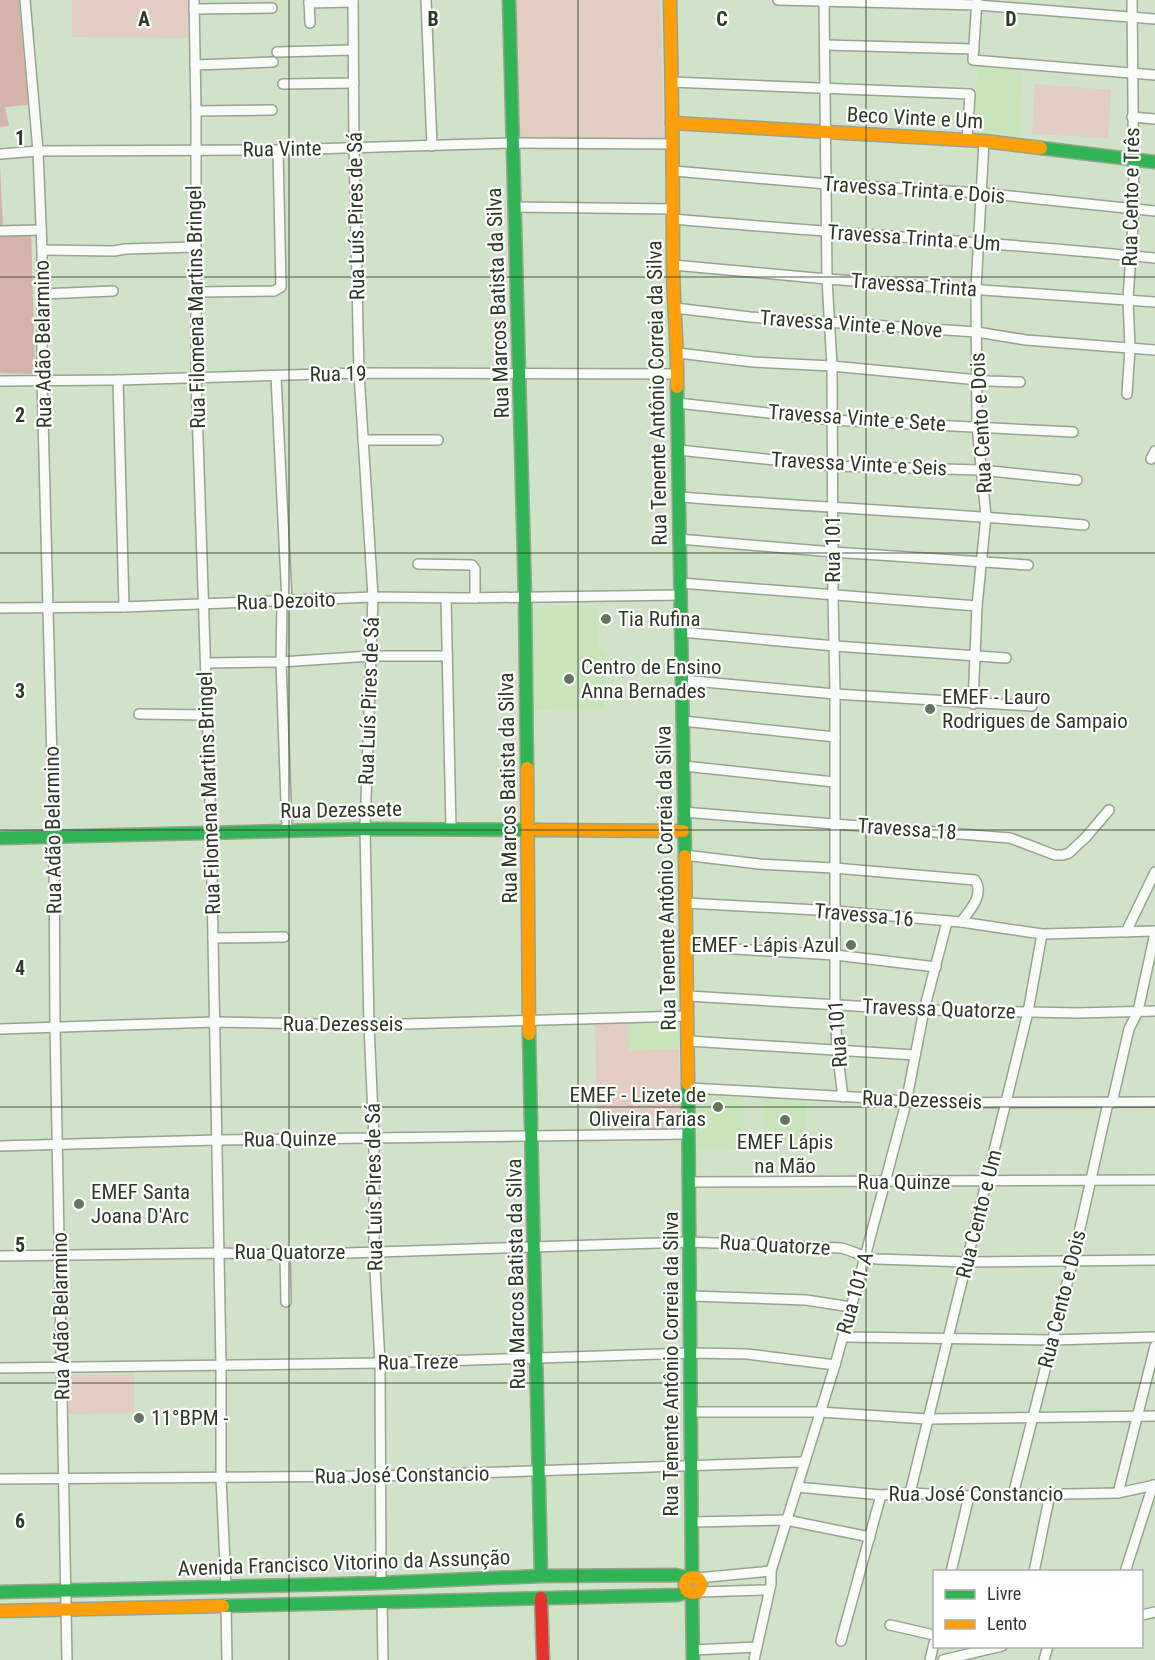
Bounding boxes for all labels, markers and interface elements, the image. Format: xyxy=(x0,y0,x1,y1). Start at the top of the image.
text: A xyxy=(138,7,150,31)
text: B xyxy=(427,7,439,31)
text: C xyxy=(716,7,728,31)
text: D xyxy=(1005,7,1017,31)
street label: Beco Vinte e Um xyxy=(846,102,984,134)
text: 1 xyxy=(15,126,25,150)
street label: Rua Cento e Três xyxy=(1118,127,1144,267)
street label: Rua Luís Pires de Sá xyxy=(343,132,369,300)
street label: Rua Vinte xyxy=(242,136,322,162)
street label: Travessa Trinta e Dois xyxy=(822,172,1006,208)
street label: Rua Filomena Martins Bringel xyxy=(182,185,210,429)
street label: Rua Marcos Batista da Silva xyxy=(482,187,514,419)
street label: Travessa Trinta e Um xyxy=(827,220,1001,256)
street label: Rua Tenente Antônio Correia da Silva xyxy=(642,240,672,546)
street label: Rua Adão Belarmino xyxy=(30,260,56,428)
street label: Travessa Trinta xyxy=(850,269,978,301)
street label: Travessa Vinte e Nove xyxy=(759,306,943,342)
street label: Rua Cento e Dois xyxy=(965,352,997,494)
street label: Rua 19 xyxy=(309,362,367,386)
street label: Travessa Vinte e Sete xyxy=(767,400,947,436)
text: 2 xyxy=(15,403,25,427)
street label: Travessa Vinte e Seis xyxy=(770,447,948,481)
street label: Rua 101 xyxy=(821,515,845,583)
street label: Rua Dezoito xyxy=(236,587,336,615)
place label: Tia Rufina xyxy=(618,607,700,631)
marker: Tia Rufina xyxy=(599,612,613,626)
street label: Rua Luís Pires de Sá xyxy=(354,617,384,785)
place label: Centro de Ensino Anna Bernades xyxy=(581,655,722,703)
street label: Rua Filomena Martins Bringel xyxy=(193,671,225,915)
street label: Rua Marcos Batista da Silva xyxy=(494,672,522,904)
marker: Centro de Ensino Anna Bernades xyxy=(562,672,576,686)
text: 3 xyxy=(15,679,25,703)
place label: EMEF - Lauro Rodrigues de Sampaio xyxy=(942,685,1128,733)
marker: EMEF - Lauro Rodrigues de Sampaio xyxy=(923,702,937,716)
street label: Rua Tenente Antônio Correia da Silva xyxy=(651,725,681,1031)
street label: Rua Adão Belarmino xyxy=(40,746,66,914)
street label: Rua Dezessete xyxy=(280,797,402,823)
street label: Travessa 18 xyxy=(857,814,957,844)
street label: Travessa 16 xyxy=(813,899,915,931)
place label: EMEF - Lápis Azul xyxy=(691,933,839,957)
marker: EMEF - Lápis Azul xyxy=(844,938,858,952)
text: 4 xyxy=(15,956,25,980)
street label: Travessa Quatorze xyxy=(862,994,1016,1024)
street label: Rua 101 xyxy=(824,1000,852,1068)
street label: Rua Dezesseis xyxy=(283,1012,403,1036)
place label: EMEF - Lizete de Oliveira Farias xyxy=(569,1083,706,1131)
street label: Rua Dezesseis xyxy=(861,1086,983,1114)
marker: EMEF - Lizete de Oliveira Farias xyxy=(711,1100,725,1114)
street label: Rua Luís Pires de Sá xyxy=(361,1103,387,1271)
marker: EMEF Lápis na Mão xyxy=(778,1113,792,1127)
street label: Rua Quinze xyxy=(243,1126,337,1152)
place label: EMEF Lápis na Mão xyxy=(737,1130,833,1178)
street label: Rua Cento e Um xyxy=(951,1147,1007,1281)
street label: Rua Marcos Batista da Silva xyxy=(502,1158,530,1390)
street label: Rua Quinze xyxy=(858,1170,951,1194)
place label: EMEF Santa Joana D'Arc xyxy=(91,1180,190,1228)
marker: EMEF Santa Joana D'Arc xyxy=(72,1197,86,1211)
street label: Rua Tenente Antônio Correia da Silva xyxy=(659,1211,683,1517)
street label: Rua Cento e Dois xyxy=(1033,1228,1091,1370)
street label: Rua Quatorze xyxy=(719,1230,831,1260)
street label: Rua Adão Belarmino xyxy=(48,1232,74,1400)
text: 5 xyxy=(15,1233,25,1257)
street label: Rua Quatorze xyxy=(235,1240,346,1264)
street label: Rua 101 A xyxy=(832,1249,878,1337)
street label: Rua Treze xyxy=(377,1349,459,1375)
place label: 11°BPM - xyxy=(151,1406,229,1430)
marker: 11°BPM - xyxy=(132,1411,146,1425)
street label: Rua José Constancio xyxy=(314,1461,490,1489)
street label: Rua José Constancio xyxy=(889,1482,1063,1506)
text: 6 xyxy=(15,1509,25,1533)
street label: Avenida Francisco Vitorino da Assunção xyxy=(177,1545,511,1581)
legend xyxy=(933,1570,1143,1648)
text: Livre xyxy=(987,1583,1021,1604)
text: Lento xyxy=(987,1613,1027,1634)

